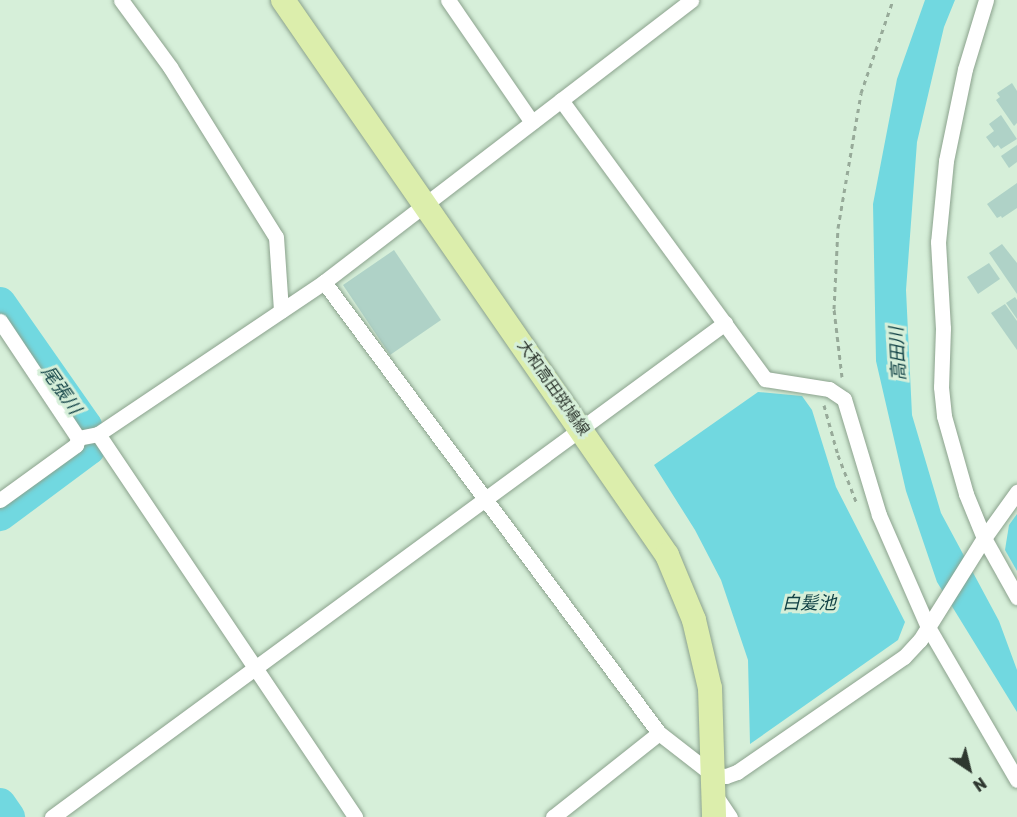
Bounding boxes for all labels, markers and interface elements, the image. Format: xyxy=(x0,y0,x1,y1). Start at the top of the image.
water label: 高田川 xyxy=(886,326,910,382)
street label: 大和高田斑鳩線 xyxy=(513,337,593,439)
water label: 尾張川 xyxy=(37,362,85,418)
water label: 白髪池 xyxy=(782,592,836,614)
north arrow xyxy=(939,739,999,799)
text: N xyxy=(969,773,990,795)

